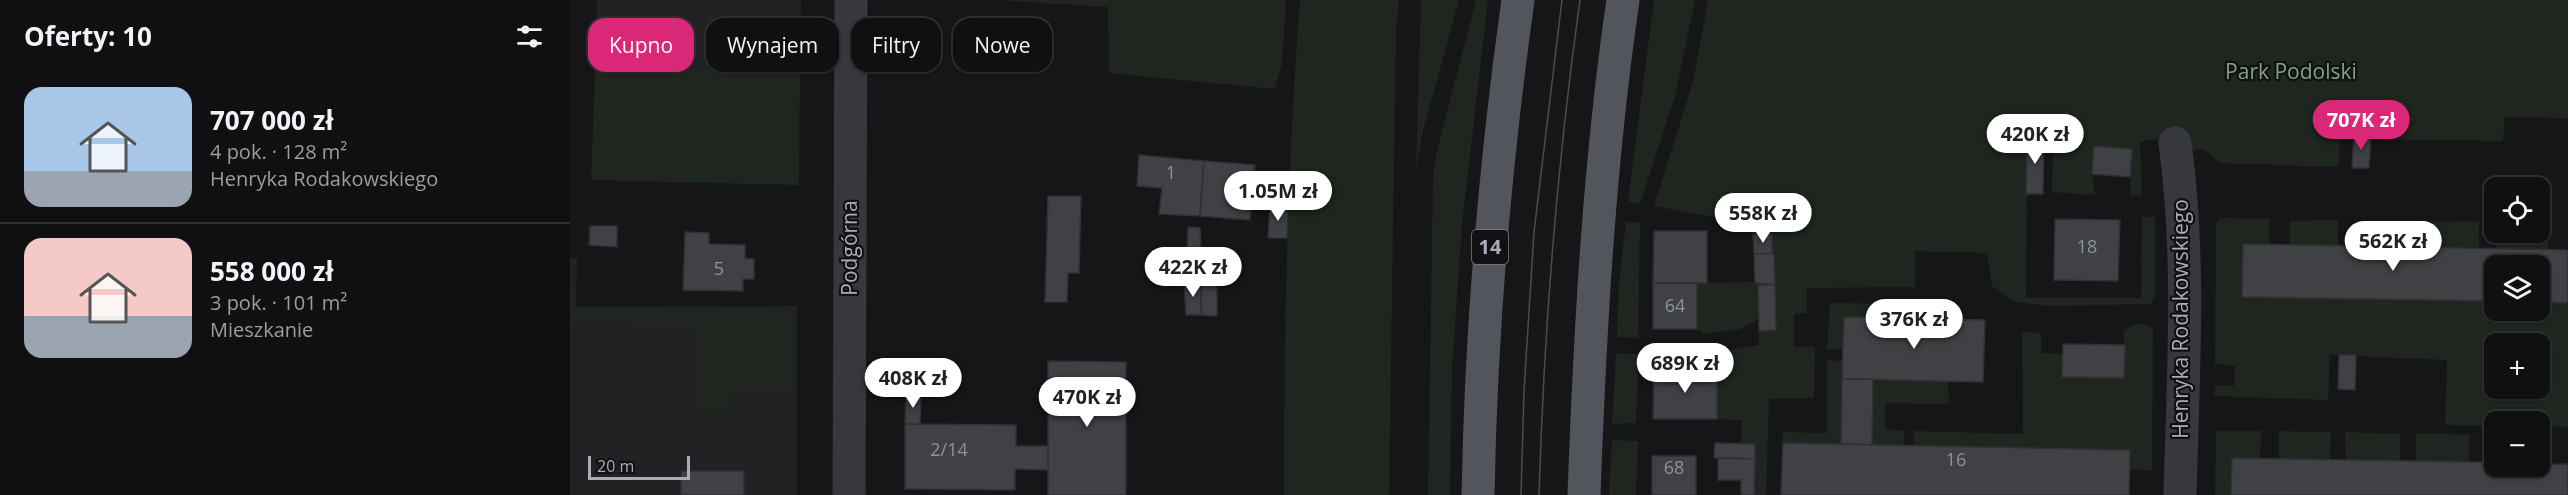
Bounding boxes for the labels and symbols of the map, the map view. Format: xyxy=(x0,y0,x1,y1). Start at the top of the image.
park label: Park Podolski xyxy=(2225,57,2357,85)
pin: 707K zł xyxy=(2306,100,2416,151)
pin: 420K zł xyxy=(1980,114,2090,165)
house number: 1 xyxy=(1166,160,1176,184)
pin: 1.05M zł xyxy=(1216,171,1340,222)
pin: 558K zł xyxy=(1708,193,1818,244)
street label: Henryka Rodakowskiego xyxy=(2166,199,2194,439)
street label: Podgórna xyxy=(835,200,863,296)
pin: 562K zł xyxy=(2338,221,2448,272)
road number: 14 xyxy=(1472,230,1508,264)
house number: 18 xyxy=(2077,234,2097,258)
pin: 422K zł xyxy=(1138,247,1248,298)
house number: 5 xyxy=(714,256,724,280)
house number: 64 xyxy=(1665,293,1685,317)
pin: 376K zł xyxy=(1859,299,1969,350)
pin: 689K zł xyxy=(1630,343,1740,394)
pin: 408K zł xyxy=(858,358,968,409)
pin: 470K zł xyxy=(1032,377,1142,428)
house number: 2/14 xyxy=(930,437,968,461)
house number: 16 xyxy=(1946,447,1966,471)
scale bar xyxy=(588,453,690,480)
house number: 68 xyxy=(1664,455,1684,479)

